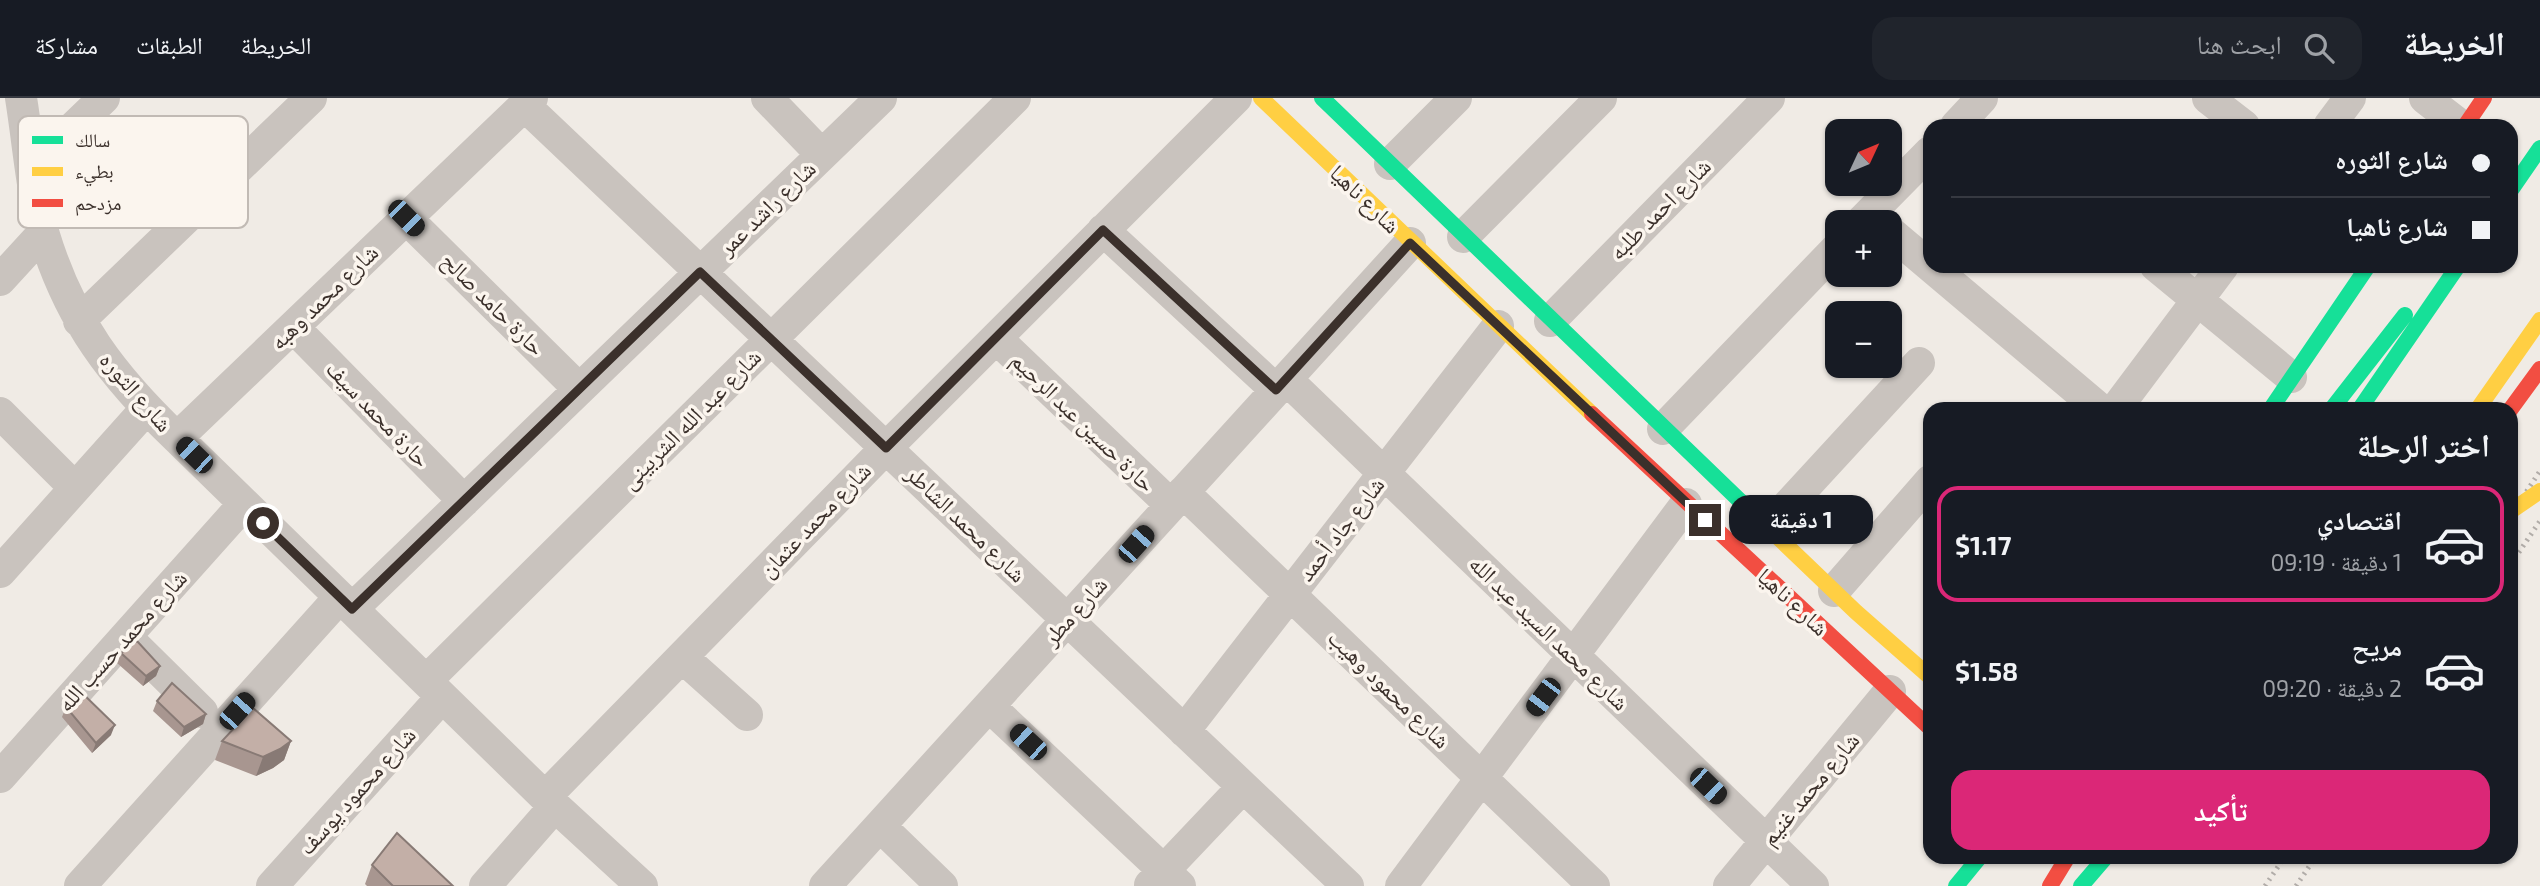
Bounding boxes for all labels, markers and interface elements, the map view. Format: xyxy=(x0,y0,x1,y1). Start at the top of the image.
search box xyxy=(1872,17,2362,80)
text: الخريطة xyxy=(2404,22,2505,62)
text: ابحث هنا xyxy=(2197,28,2282,59)
icon: search xyxy=(2300,29,2338,67)
text: مشاركة xyxy=(35,30,98,59)
text: الطبقات xyxy=(136,30,203,59)
text: الخريطة xyxy=(241,30,311,59)
legend xyxy=(18,116,248,228)
north arrow xyxy=(1825,119,1902,196)
map controls xyxy=(1825,119,1902,378)
text: سالك xyxy=(75,128,110,151)
text: شارع الثوره xyxy=(2335,143,2448,174)
street label: شارع احمد طلبه xyxy=(1603,152,1717,266)
street label: شارع راشد عمر xyxy=(711,154,822,263)
street label: شارع ناهيا xyxy=(1323,158,1407,240)
text: بطيء xyxy=(75,159,114,187)
text: مزدحم xyxy=(75,191,121,216)
car xyxy=(384,196,429,240)
button: + xyxy=(1825,210,1902,287)
text: شارع ناهيا xyxy=(2346,210,2448,241)
street label: شارع محمد وهبه xyxy=(263,238,385,356)
street label: حارة حامد صالح xyxy=(435,246,551,362)
button: − xyxy=(1825,301,1902,378)
street label: شارع عبد الله الشربينى xyxy=(614,342,768,496)
street label: حارة حسين عبد الرحيم xyxy=(1004,345,1162,499)
street label: شارع الثوره xyxy=(93,346,179,438)
street label: حارة محمد سيف xyxy=(321,354,437,473)
text: اختر الرحلة xyxy=(2357,425,2490,463)
car xyxy=(172,433,217,477)
street label: شارع محمد عثمان xyxy=(752,456,878,584)
street label: شارع محمد الشاطر xyxy=(899,458,1033,589)
street label: شارع جاد أحمد xyxy=(1291,471,1391,587)
callout: 1 دقيقة xyxy=(1730,496,1873,544)
route end xyxy=(1689,504,1721,536)
text: اقتصادي xyxy=(2317,504,2402,535)
text: 1 دقيقة xyxy=(1769,505,1833,533)
route start xyxy=(247,507,279,539)
icon: car xyxy=(2423,513,2486,576)
car xyxy=(1115,521,1158,567)
text: $1.17 xyxy=(1955,529,2012,560)
text: 1 دقيقة · 09:19 xyxy=(2271,548,2402,576)
street label: شارع محمد السيد عبد الله xyxy=(1463,549,1635,717)
street label: شارع ناهيا xyxy=(1751,561,1835,643)
street label: شارع محمد حسب الله xyxy=(51,564,193,718)
street label: شارع مطر xyxy=(1035,570,1114,653)
street label: شارع محمود وهيب xyxy=(1321,623,1457,755)
text: مريح xyxy=(2352,630,2402,661)
icon: car xyxy=(2423,639,2486,702)
text: $1.58 xyxy=(1955,655,2018,686)
car xyxy=(1522,674,1565,720)
text: 2 دقيقة · 09:20 xyxy=(2262,674,2402,702)
car xyxy=(216,688,259,734)
car xyxy=(1006,720,1051,764)
street label: شارع محمود يوسف xyxy=(292,721,422,861)
street label: شارع محمد غنيم xyxy=(1754,726,1867,853)
car xyxy=(1686,764,1731,808)
button: تأكيد xyxy=(1951,770,2490,850)

